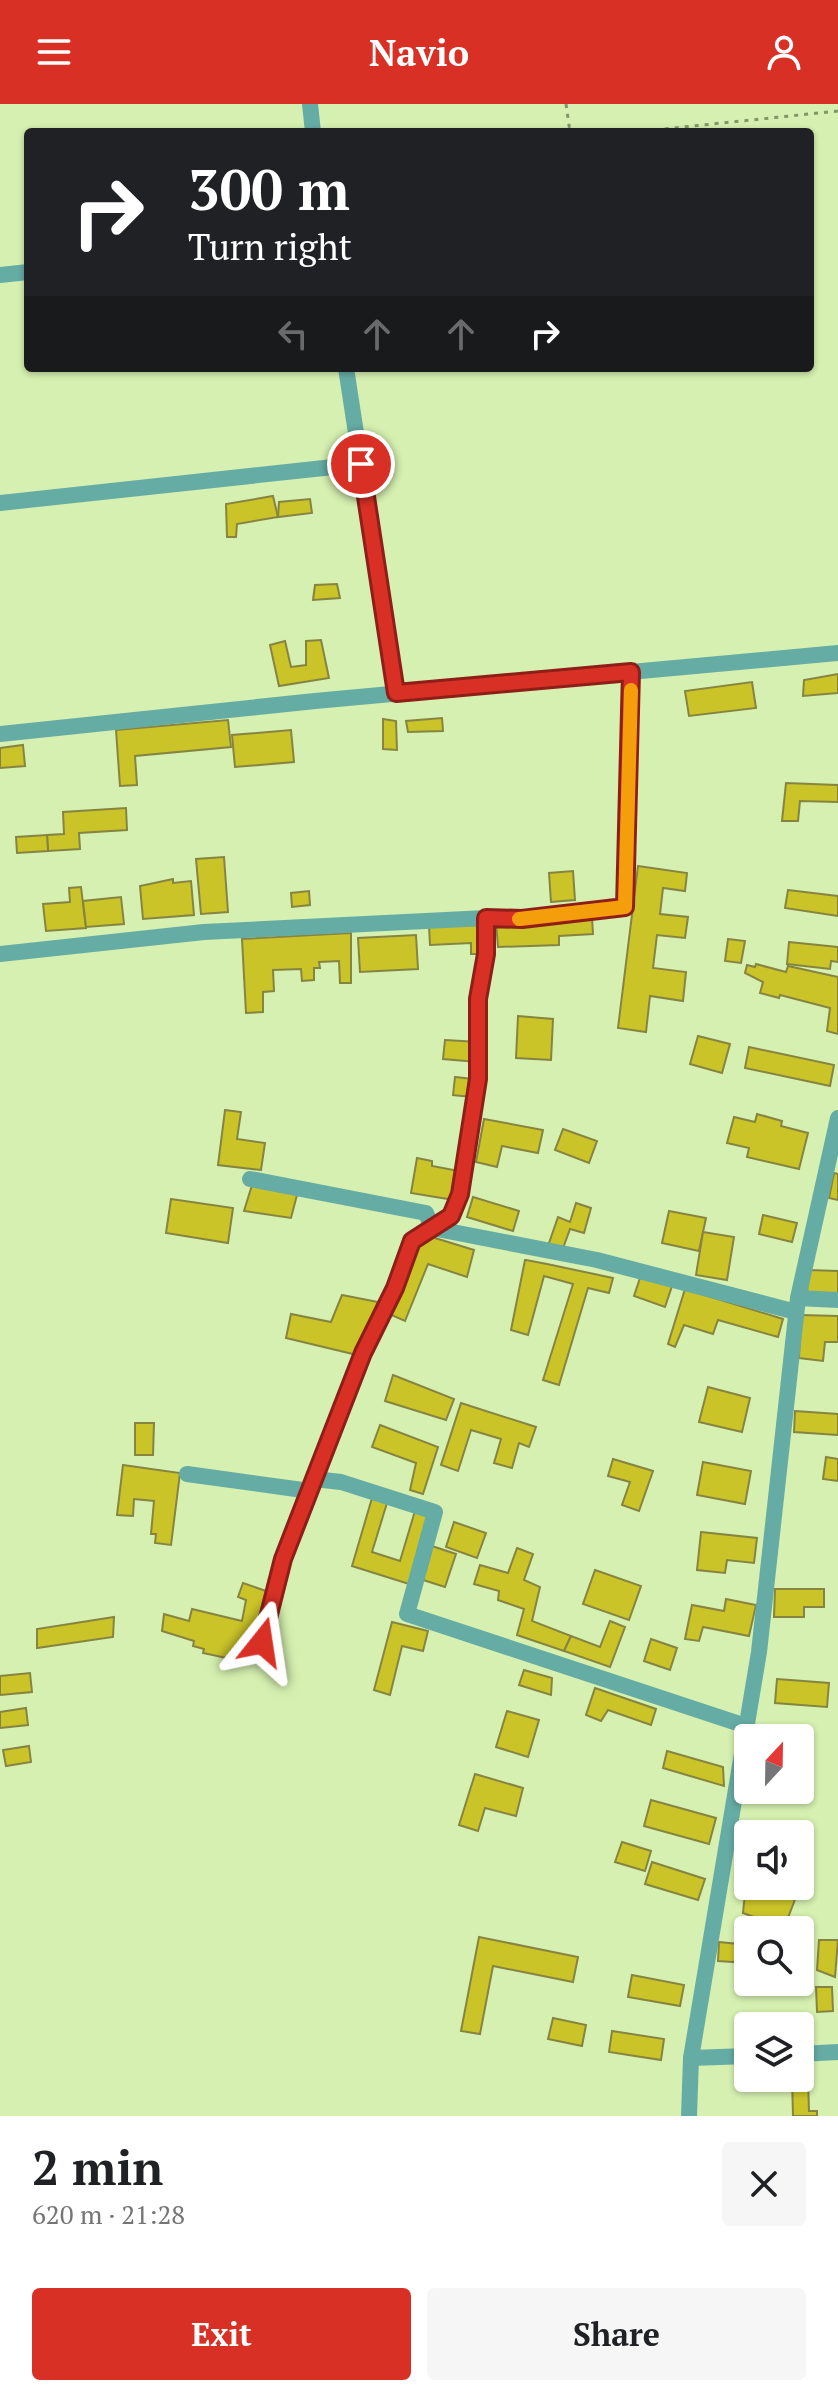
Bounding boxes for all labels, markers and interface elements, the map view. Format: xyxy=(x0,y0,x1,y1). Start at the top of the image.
text: Navio xyxy=(369,29,469,76)
icon: menu xyxy=(32,30,76,74)
icon: person xyxy=(762,30,806,74)
text: 300 m xyxy=(188,152,350,226)
icon: right xyxy=(56,160,160,264)
text: Turn right xyxy=(188,223,352,270)
icon: left xyxy=(271,312,315,356)
icon: ahead xyxy=(355,312,399,356)
icon: ahead xyxy=(439,312,483,356)
icon: right xyxy=(523,312,567,356)
pin xyxy=(327,430,395,498)
icon: arrive xyxy=(339,442,383,486)
position arrow xyxy=(220,1600,304,1684)
north arrow xyxy=(734,1724,814,1804)
map controls xyxy=(734,1724,814,2092)
button: sound xyxy=(734,1820,814,1900)
button: search xyxy=(734,1916,814,1996)
button: layers xyxy=(734,2012,814,2092)
text: 2 min xyxy=(32,2135,163,2199)
button: close xyxy=(722,2142,806,2226)
text: 620 m · 21:28 xyxy=(32,2197,185,2231)
button: Exit xyxy=(32,2288,411,2380)
button: Share xyxy=(427,2288,806,2380)

